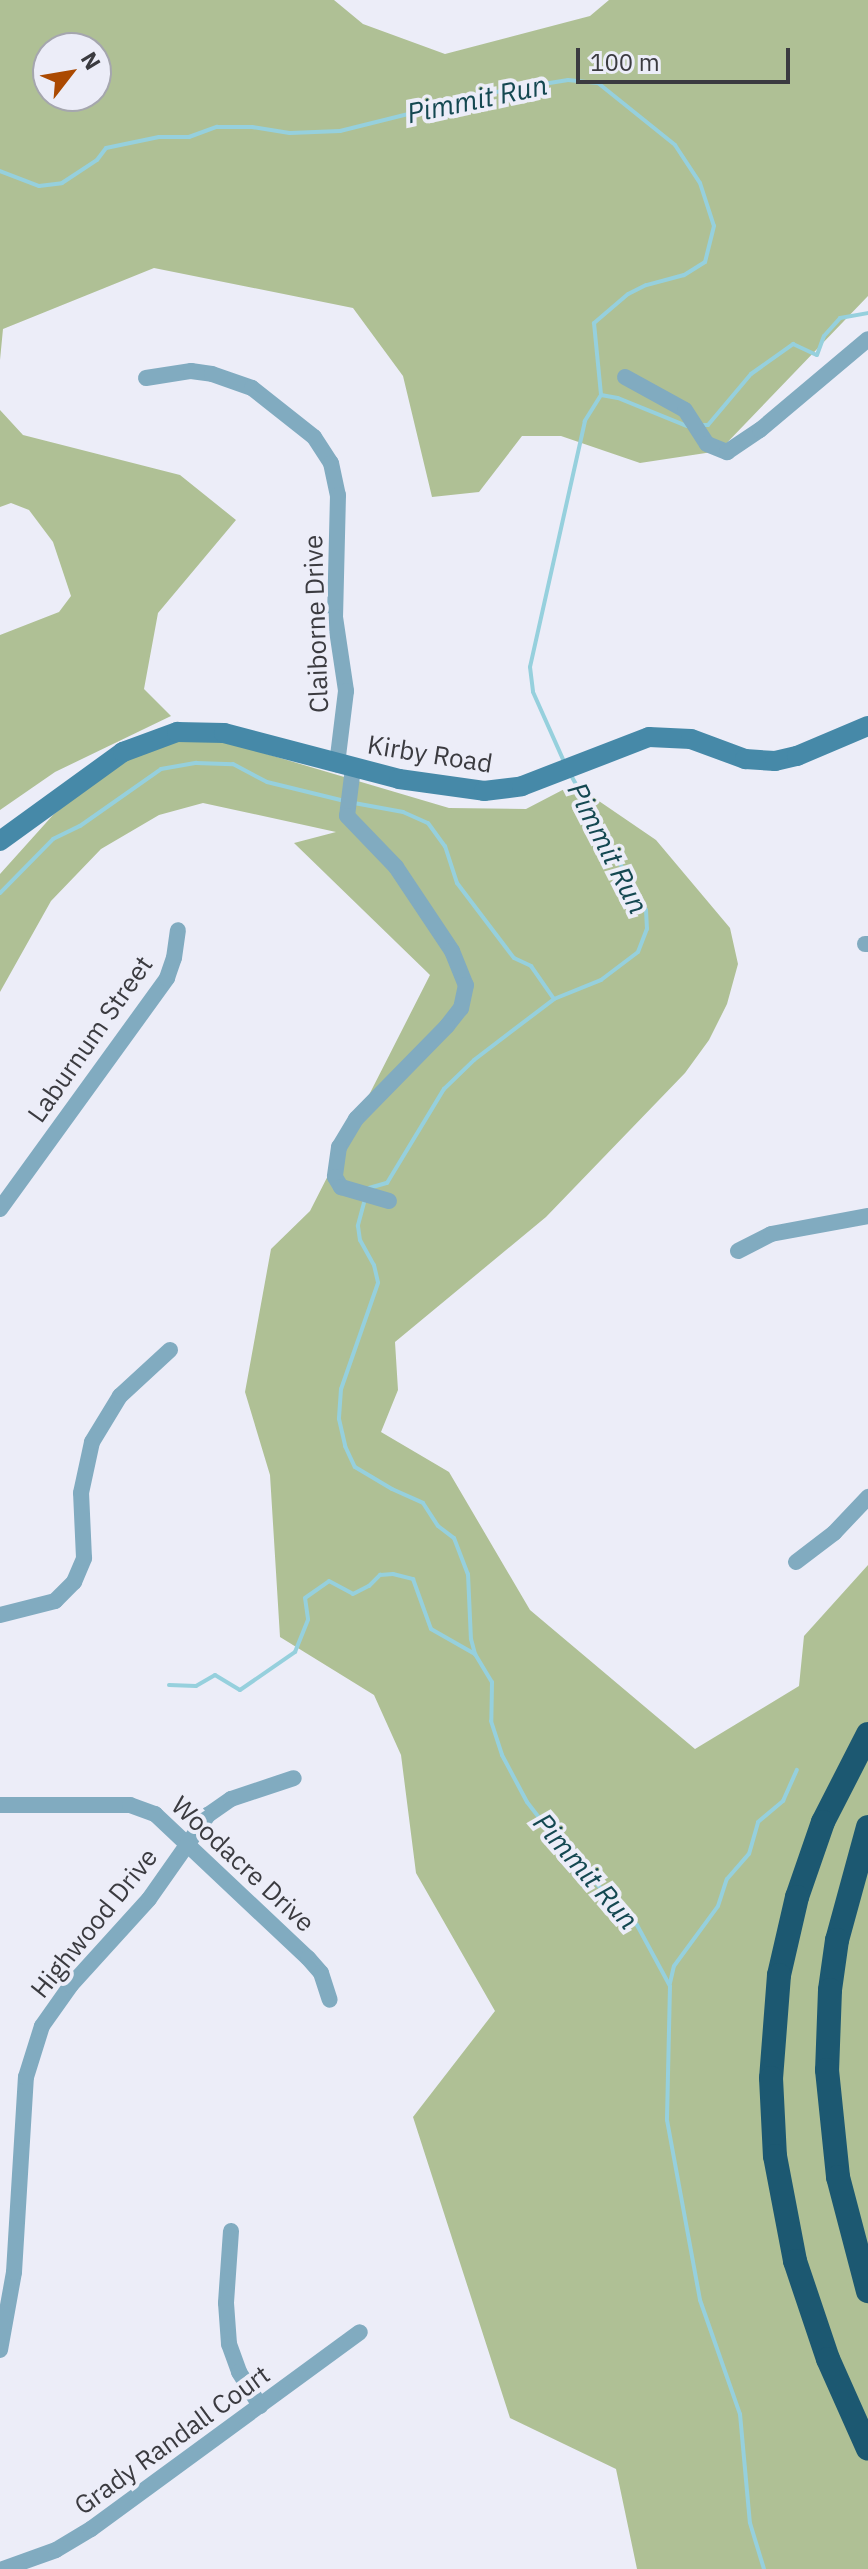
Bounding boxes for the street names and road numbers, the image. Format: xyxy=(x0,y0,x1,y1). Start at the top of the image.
street label: Claiborne Drive xyxy=(297,534,335,714)
street label: Kirby Road xyxy=(365,729,495,779)
street label: Laburnum Street xyxy=(21,950,159,1128)
street label: Woodacre Drive xyxy=(165,1790,321,1938)
street label: Highwood Drive xyxy=(24,1842,164,2004)
street label: Grady Randall Court xyxy=(68,2359,276,2521)

